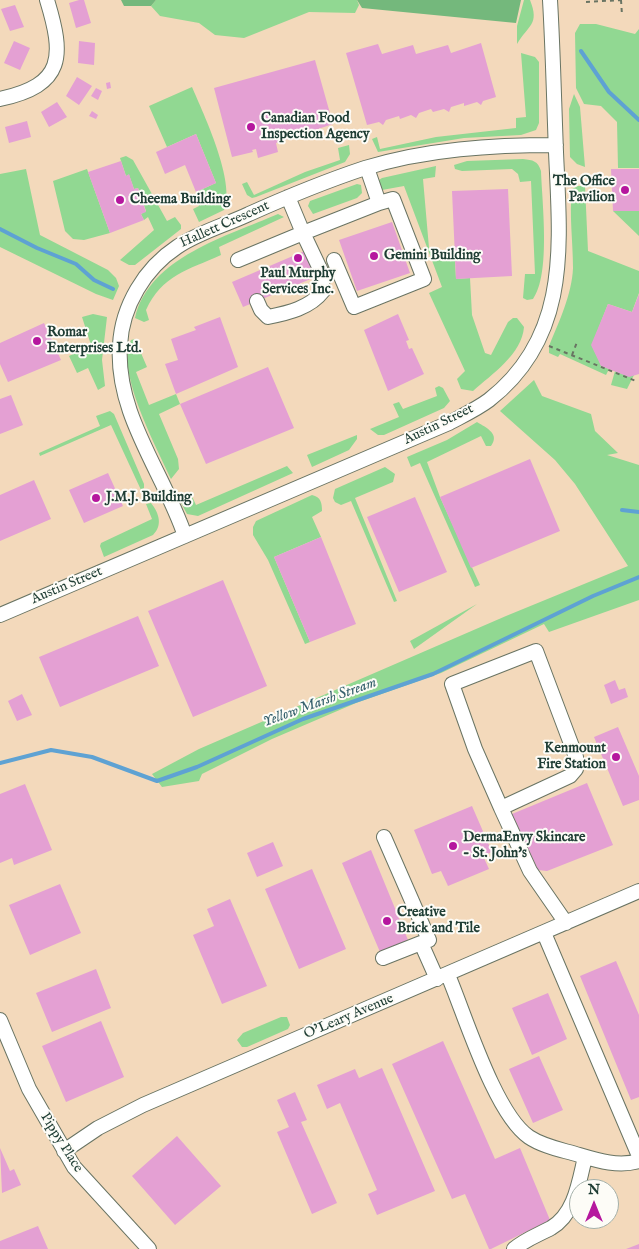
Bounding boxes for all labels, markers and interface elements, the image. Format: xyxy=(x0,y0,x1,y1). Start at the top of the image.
place label: Canadian Food Inspection Agency xyxy=(261,111,370,144)
marker: Canadian Food Inspection Agency xyxy=(245,121,257,133)
place label: The Office Pavilion xyxy=(553,174,615,206)
marker: The Office Pavilion xyxy=(619,184,631,196)
place label: Cheema Building xyxy=(130,192,231,208)
marker: Cheema Building xyxy=(114,194,126,206)
street label: Hallett Crescent xyxy=(178,198,272,252)
place label: Gemini Building xyxy=(384,248,481,264)
marker: Gemini Building xyxy=(368,250,380,262)
marker: Paul Murphy Services Inc. xyxy=(292,252,304,264)
place label: Paul Murphy Services Inc. xyxy=(260,266,336,298)
place label: Romar Enterprises Ltd. xyxy=(47,325,142,358)
marker: Romar Enterprises Ltd. xyxy=(31,335,43,347)
street label: Austin Street xyxy=(401,401,477,449)
place label: J.M.J. Building xyxy=(106,490,192,506)
marker: J.M.J. Building xyxy=(90,492,102,504)
street label: Austin Street xyxy=(29,564,105,608)
water label: Yellow Marsh Stream xyxy=(261,674,379,732)
place label: Kenmount Fire Station xyxy=(537,741,606,774)
marker: Kenmount Fire Station xyxy=(610,751,622,763)
place label: DermaEnvy Skincare - St. John's xyxy=(463,830,585,862)
marker: DermaEnvy Skincare - St. John's xyxy=(447,840,459,852)
place label: Creative Brick and Tile xyxy=(397,905,480,938)
marker: Creative Brick and Tile xyxy=(381,915,393,927)
street label: O'Leary Avenue xyxy=(302,991,396,1043)
street label: Pippy Place xyxy=(36,1110,86,1176)
north arrow xyxy=(569,1179,619,1229)
text: N xyxy=(588,1181,600,1199)

